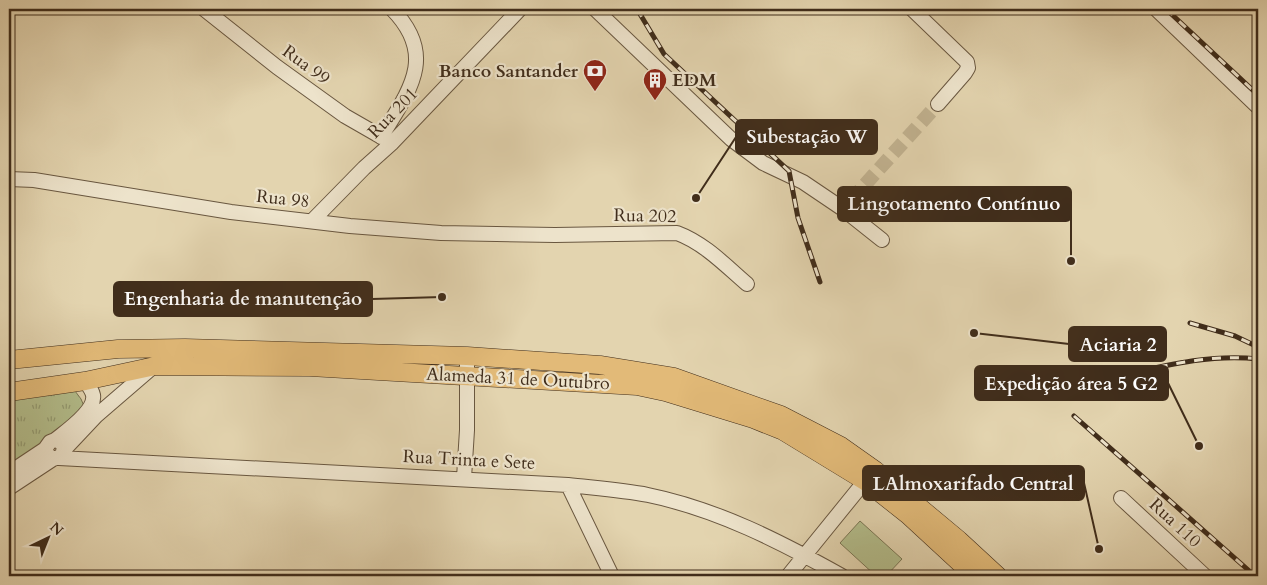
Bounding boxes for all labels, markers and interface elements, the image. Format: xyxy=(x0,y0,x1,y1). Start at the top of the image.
street label: Rua 99 xyxy=(277,39,335,91)
bank icon: Banco Santander xyxy=(582,58,608,92)
place label: Banco Santander xyxy=(439,59,579,84)
building icon: EDM xyxy=(642,67,668,101)
place label: EDM xyxy=(672,68,717,93)
street label: Rua 201 xyxy=(362,82,424,144)
callout: Subestação W xyxy=(736,120,877,154)
text: Subestação W xyxy=(747,124,868,150)
street label: Rua 98 xyxy=(255,184,311,214)
callout: Lingotamento Contínuo xyxy=(838,187,1071,221)
text: Lingotamento Contínuo xyxy=(848,191,1060,217)
street label: Rua 202 xyxy=(613,203,677,229)
callout: Engenharia de manutenção xyxy=(114,282,372,316)
text: Engenharia de manutenção xyxy=(124,286,362,312)
callout: Aciaria 2 xyxy=(1069,327,1166,361)
text: Aciaria 2 xyxy=(1080,332,1157,358)
street label: Alameda 31 de Outubro xyxy=(426,362,611,396)
callout: Expedição área 5 G2 xyxy=(975,366,1168,400)
text: Expedição área 5 G2 xyxy=(985,371,1158,397)
street label: Rua Trinta e Sete xyxy=(402,444,536,476)
callout: LAlmoxarifado Central xyxy=(863,466,1084,500)
text: LAlmoxarifado Central xyxy=(873,471,1074,497)
street label: Rua 110 xyxy=(1144,493,1206,553)
north arrow xyxy=(22,512,72,562)
text: N xyxy=(46,518,67,540)

